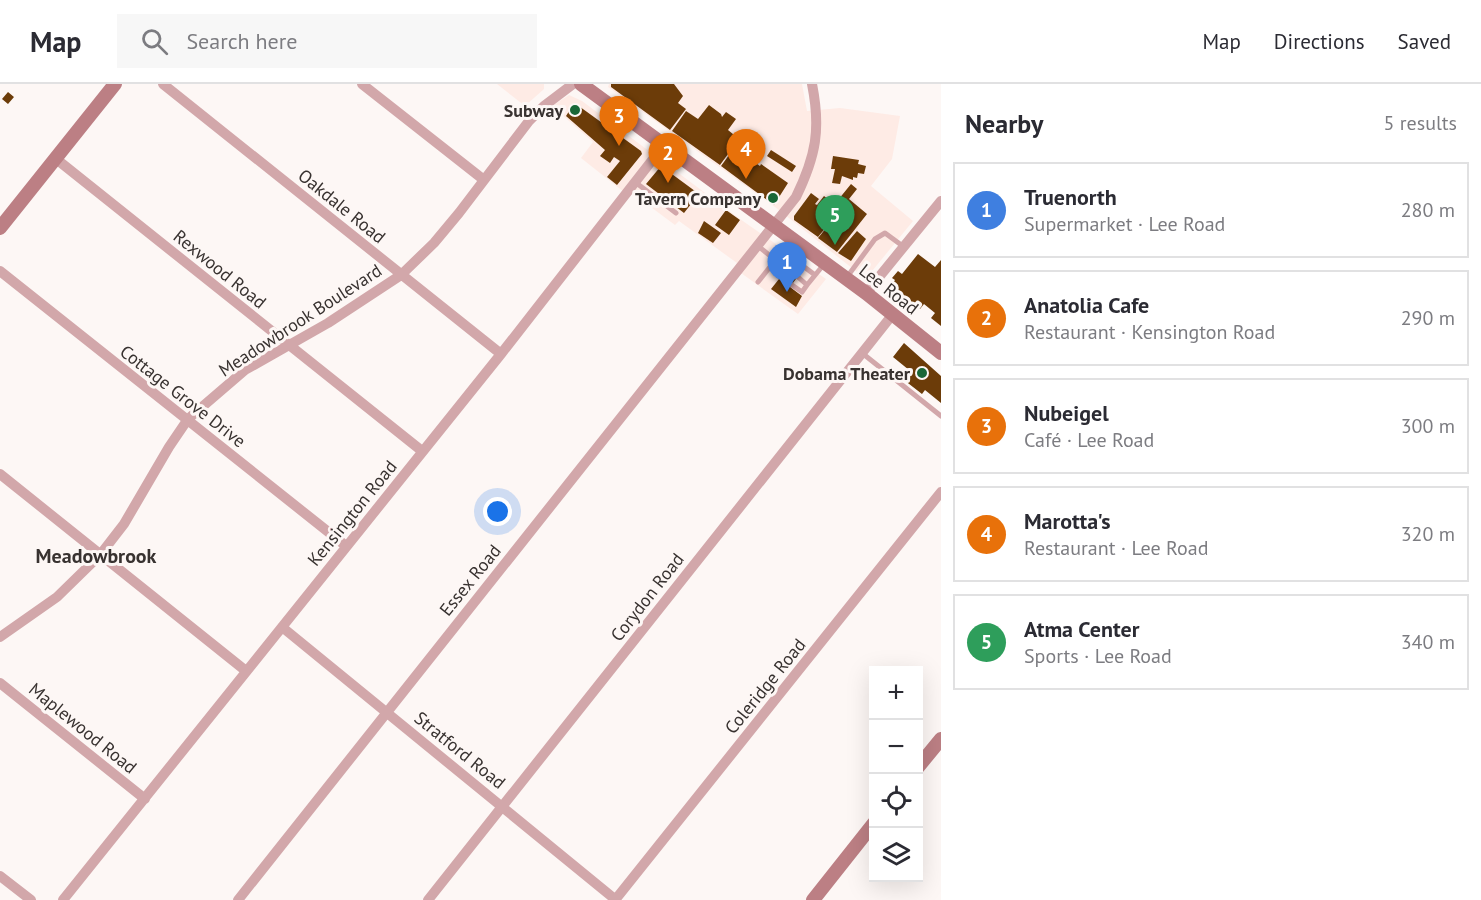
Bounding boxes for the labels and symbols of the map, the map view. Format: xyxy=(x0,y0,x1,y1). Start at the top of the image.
pin: 3 xyxy=(600,97,638,146)
place label: Subway xyxy=(504,99,563,122)
marker: Subway xyxy=(568,103,582,117)
pin: 4 xyxy=(726,130,766,179)
pin: 2 xyxy=(648,134,688,183)
street label: Oakdale Road xyxy=(294,164,390,248)
place label: Tavern Company xyxy=(635,187,761,210)
marker: Tavern Company xyxy=(766,191,780,205)
pin: 5 xyxy=(816,196,854,245)
street label: Rexwood Road xyxy=(169,225,271,313)
pin: 1 xyxy=(768,242,806,292)
street label: Meadowbrook Boulevard xyxy=(214,259,386,381)
street label: Lee Road xyxy=(855,259,923,319)
street label: Cottage Grove Drive xyxy=(115,340,251,452)
place label: Dobama Theater xyxy=(783,362,911,385)
marker: Dobama Theater xyxy=(915,366,929,380)
street label: Kensington Road xyxy=(302,456,402,570)
your location xyxy=(483,497,512,526)
street label: Essex Road xyxy=(434,540,506,620)
district label: Meadowbrook xyxy=(36,543,157,569)
street label: Corydon Road xyxy=(605,548,689,646)
street label: Coleridge Road xyxy=(720,634,810,738)
street label: Maplewood Road xyxy=(24,678,142,778)
street label: Stratford Road xyxy=(410,706,510,794)

